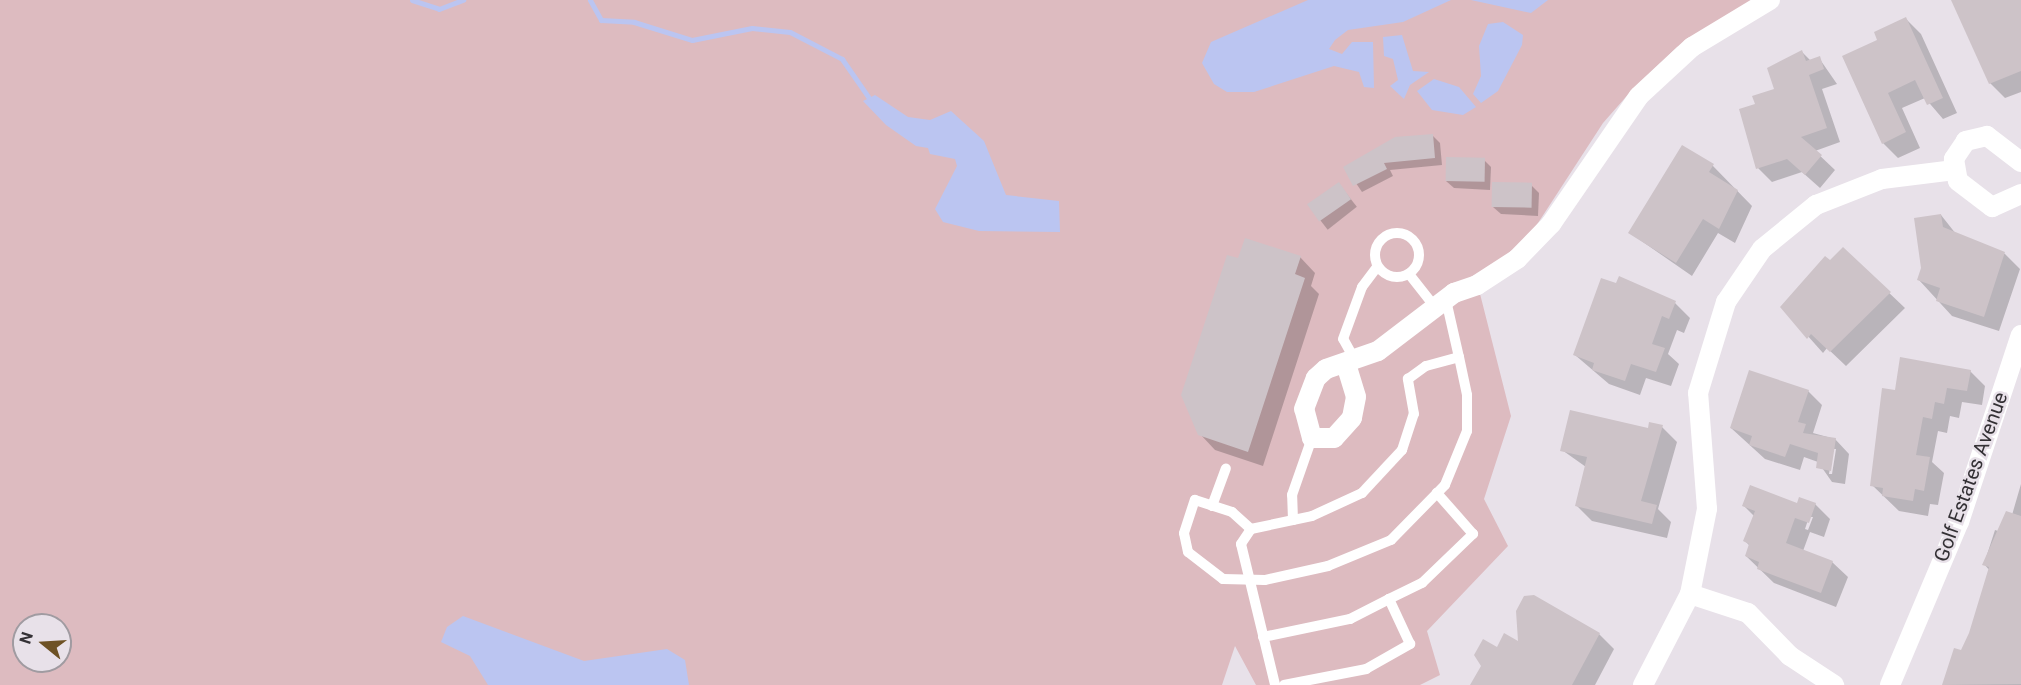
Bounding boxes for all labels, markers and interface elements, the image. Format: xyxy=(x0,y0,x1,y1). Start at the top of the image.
street label: Golf Estates Avenue xyxy=(1929,389,2013,565)
north arrow xyxy=(12,613,72,673)
text: N xyxy=(16,630,37,646)

